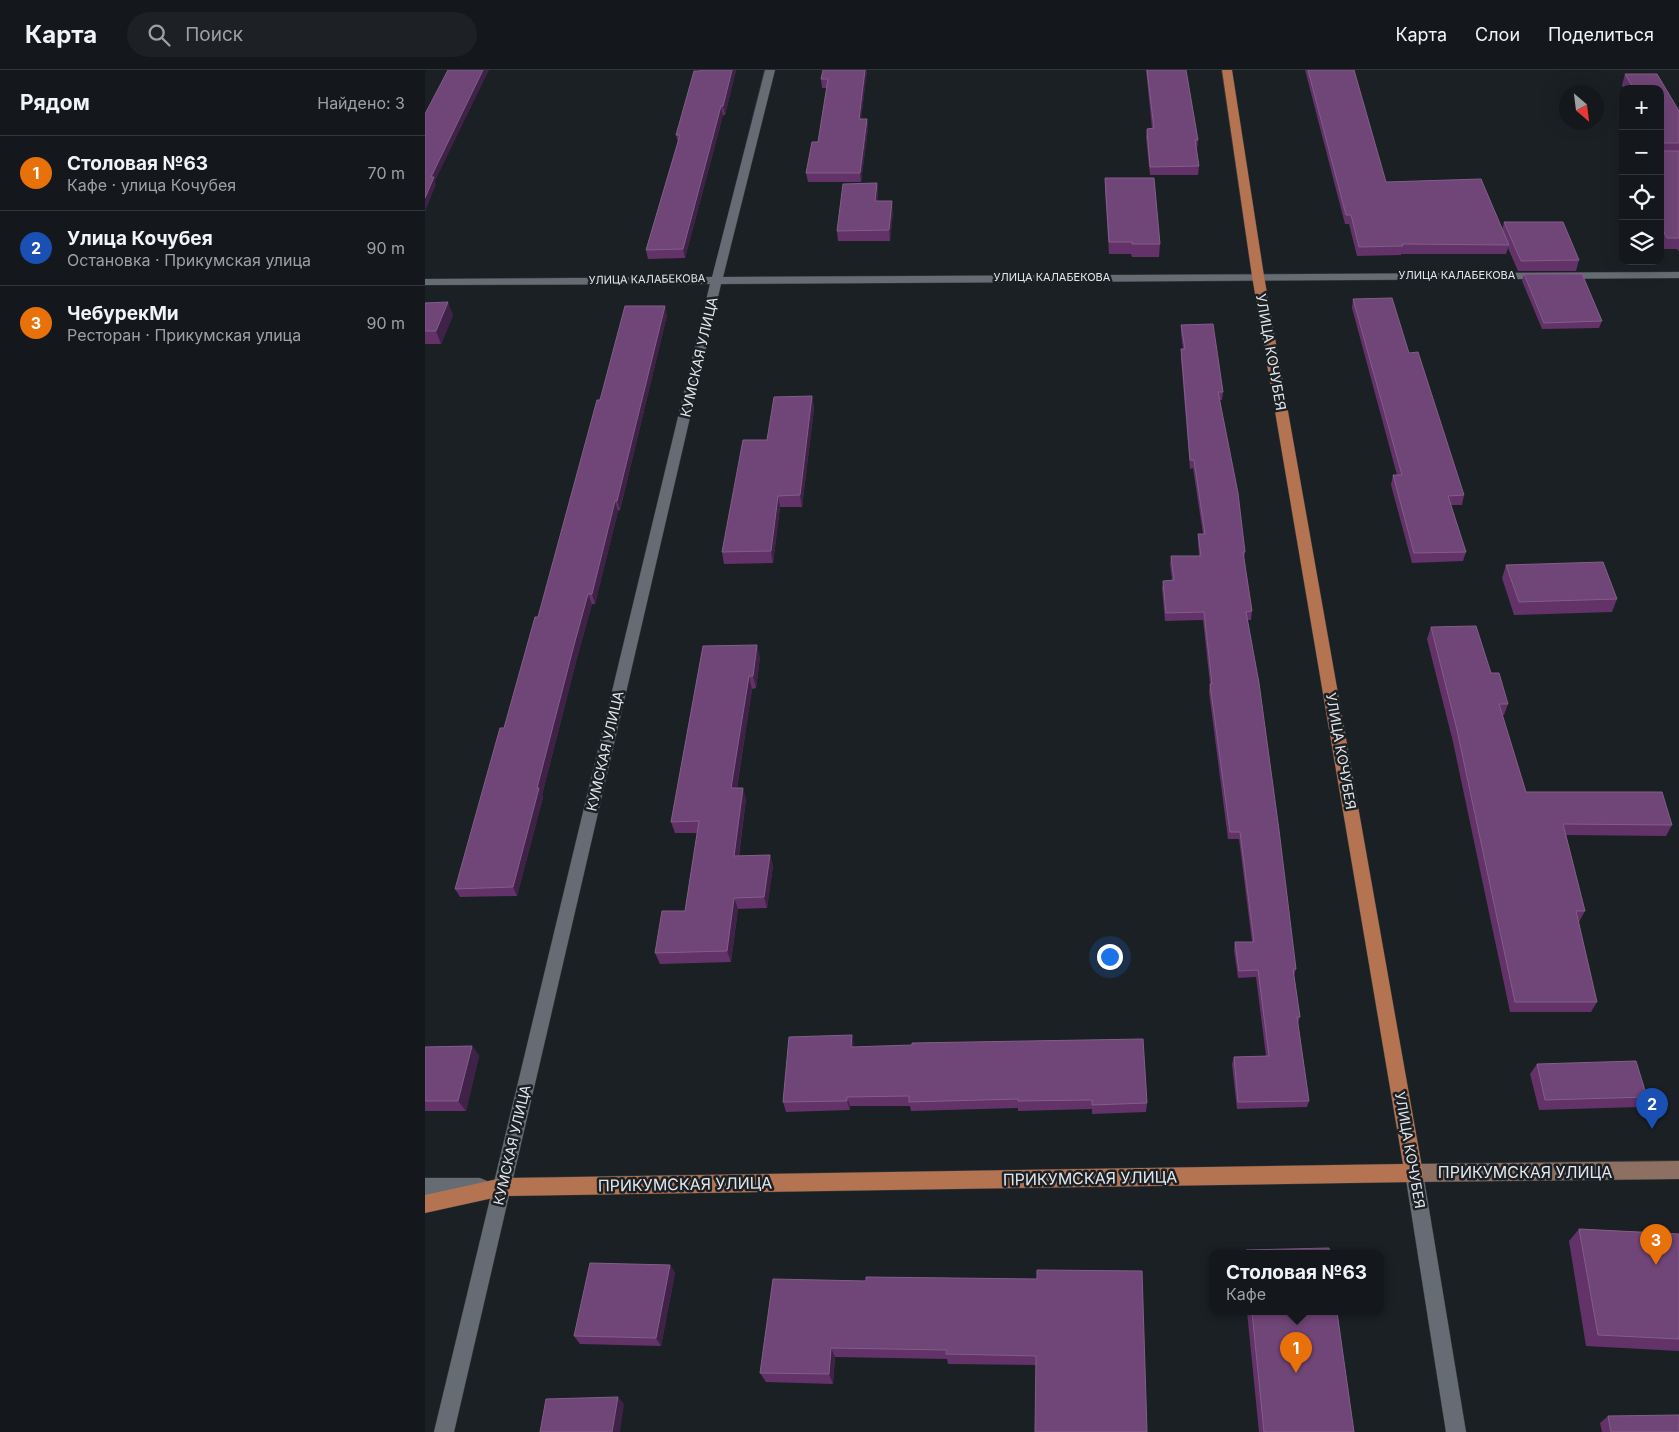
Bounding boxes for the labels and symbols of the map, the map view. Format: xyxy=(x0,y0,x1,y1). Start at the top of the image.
north arrow xyxy=(1559,85,1604,130)
street label: УЛИЦА КАЛАБЕКОВА xyxy=(1399,268,1516,282)
street label: УЛИЦА КАЛАБЕКОВА xyxy=(994,270,1111,284)
street label: УЛИЦА КАЛАБЕКОВА xyxy=(588,271,706,287)
street label: УЛИЦА КОЧУБЕЯ xyxy=(1253,292,1290,412)
street label: КУМСКАЯ УЛИЦА xyxy=(676,295,721,419)
street label: КУМСКАЯ УЛИЦА xyxy=(582,689,627,813)
street label: УЛИЦА КОЧУБЕЯ xyxy=(1323,691,1360,811)
your location xyxy=(1097,944,1123,970)
street label: КУМСКАЯ УЛИЦА xyxy=(489,1083,534,1207)
pin: 2 xyxy=(1636,1088,1668,1129)
street label: УЛИЦА КОЧУБЕЯ xyxy=(1392,1090,1429,1210)
street label: ПРИКУМСКАЯ УЛИЦА xyxy=(1438,1162,1612,1182)
street label: ПРИКУМСКАЯ УЛИЦА xyxy=(1003,1166,1177,1190)
street label: ПРИКУМСКАЯ УЛИЦА xyxy=(598,1172,772,1196)
pin: 3 xyxy=(1640,1224,1672,1265)
pin: 1 xyxy=(1280,1332,1312,1373)

